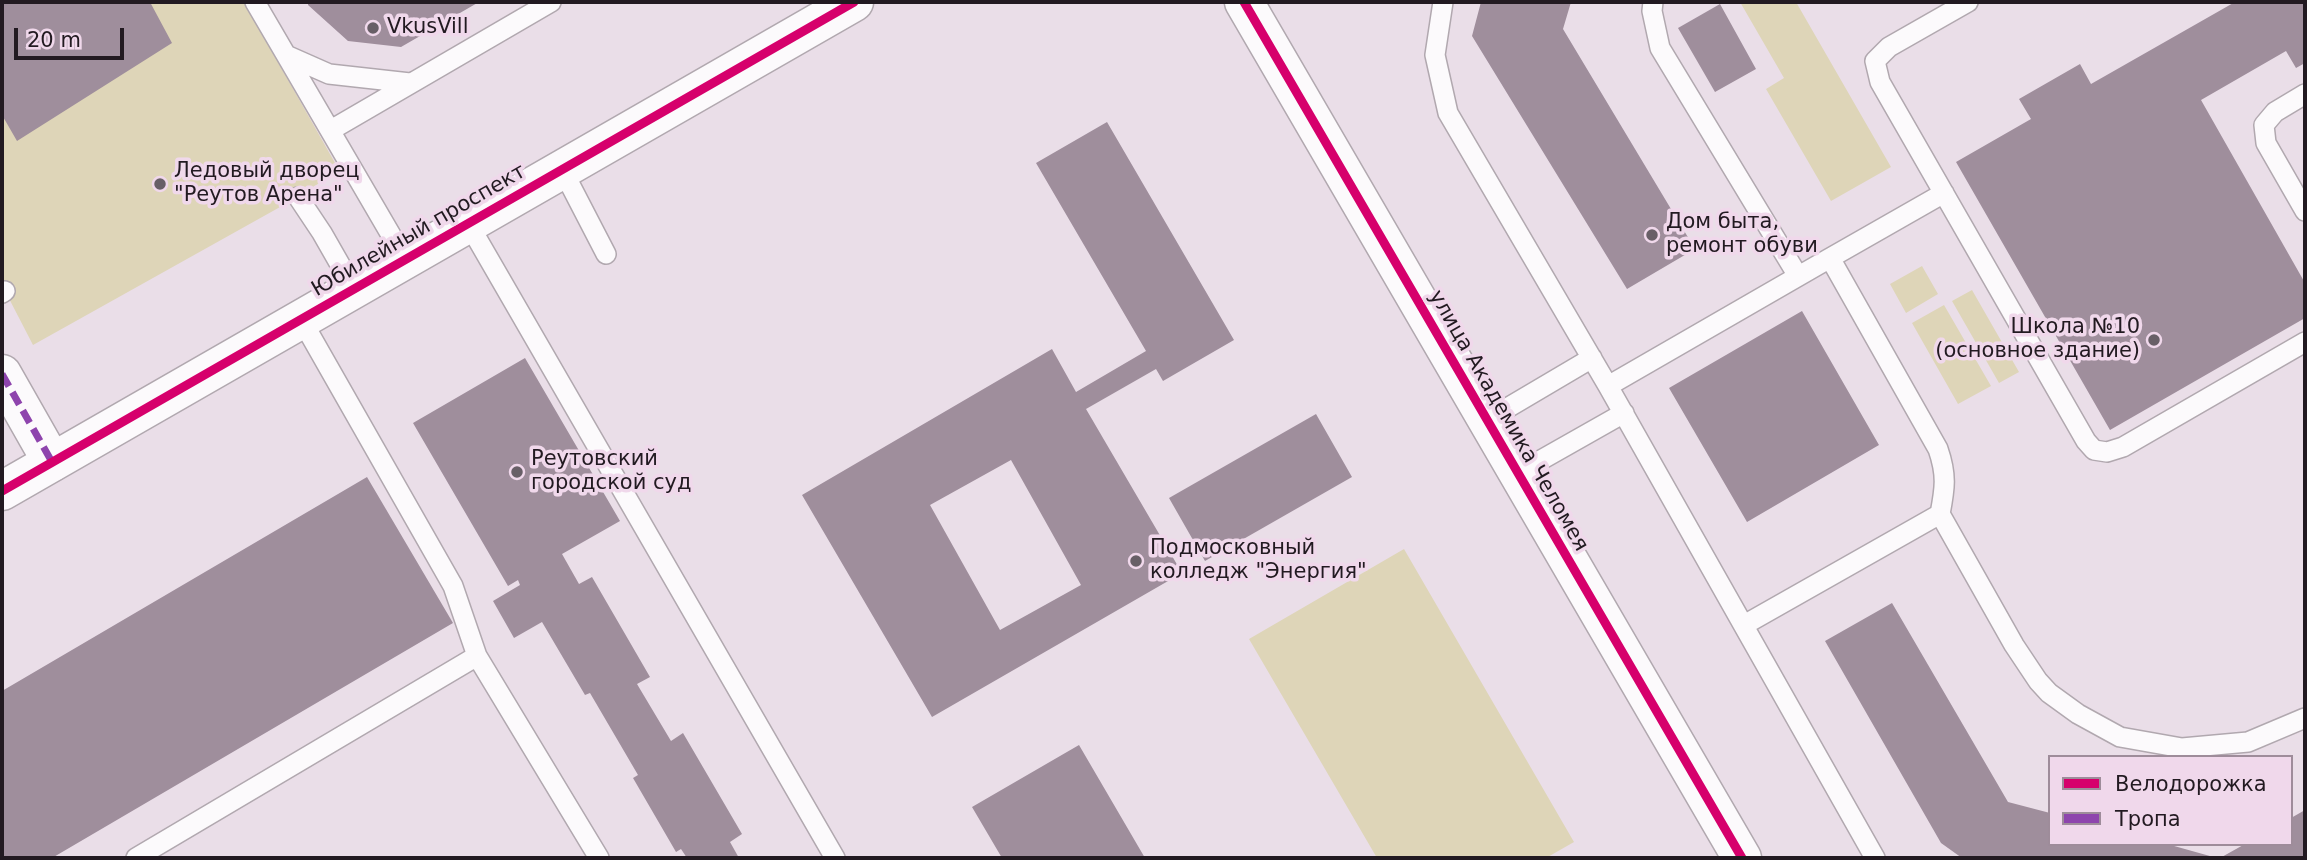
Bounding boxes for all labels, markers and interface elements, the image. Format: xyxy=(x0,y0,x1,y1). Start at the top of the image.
scale bar xyxy=(18,14,128,58)
place label: VkusVill xyxy=(387,15,469,41)
marker: VkusVill xyxy=(365,20,381,36)
text: 20 m xyxy=(27,28,81,52)
place label: Ледовый дворец "Реутов Арена" xyxy=(174,159,360,209)
street label: Юбилейный проспект xyxy=(308,159,530,303)
marker: Ледовый дворец "Реутов Арена" xyxy=(152,176,168,192)
place label: Дом быта, ремонт обуви xyxy=(1666,210,1818,260)
marker: Дом быта, ремонт обуви xyxy=(1644,227,1660,243)
street label: улица Академика Челомея xyxy=(1423,286,1593,556)
place label: Школа №10 (основное здание) xyxy=(1935,315,2140,365)
marker: Школа №10 (основное здание) xyxy=(2146,332,2162,348)
place label: Реутовский городской суд xyxy=(531,447,691,497)
marker: Реутовский городской суд xyxy=(509,464,525,480)
place label: Подмосковный колледж "Энергия" xyxy=(1150,536,1367,586)
marker: Подмосковный колледж "Энергия" xyxy=(1128,553,1144,569)
legend xyxy=(2048,755,2293,846)
text: Велодорожка xyxy=(2115,772,2267,796)
text: Тропа xyxy=(2115,807,2181,831)

